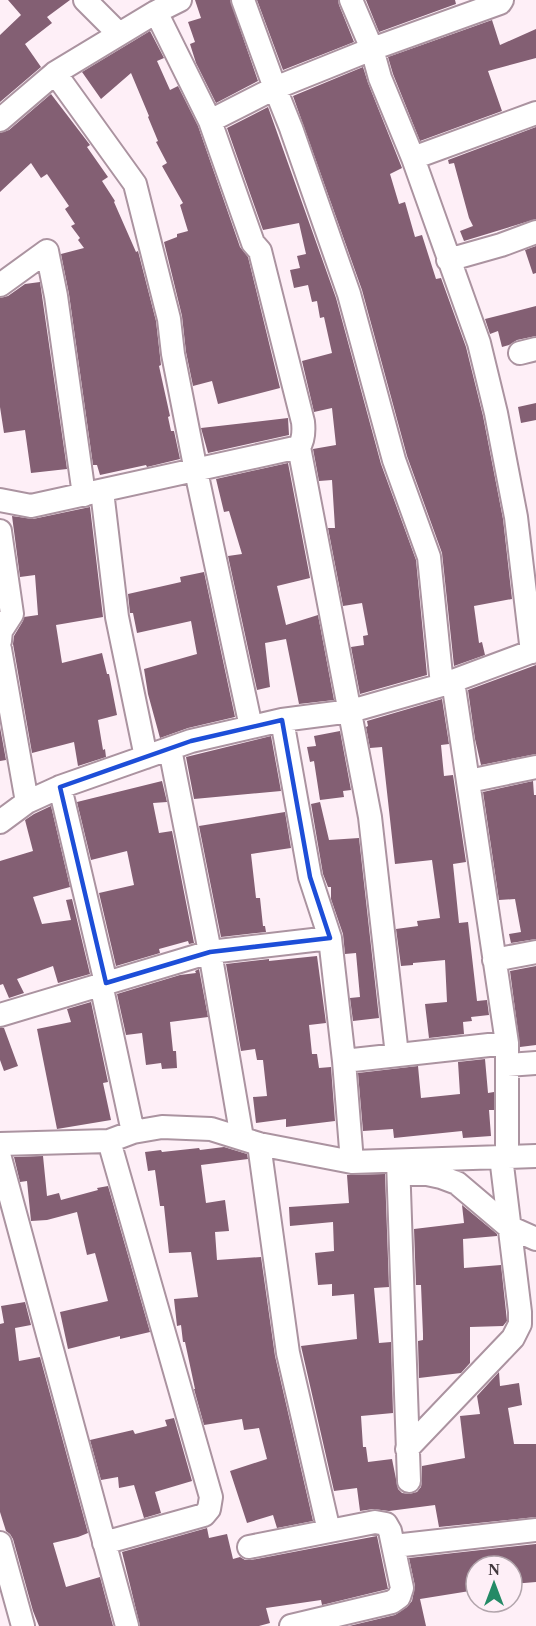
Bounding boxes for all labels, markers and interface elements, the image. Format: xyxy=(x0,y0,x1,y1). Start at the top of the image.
north arrow xyxy=(464,1554,524,1614)
text: N xyxy=(488,1561,500,1578)

